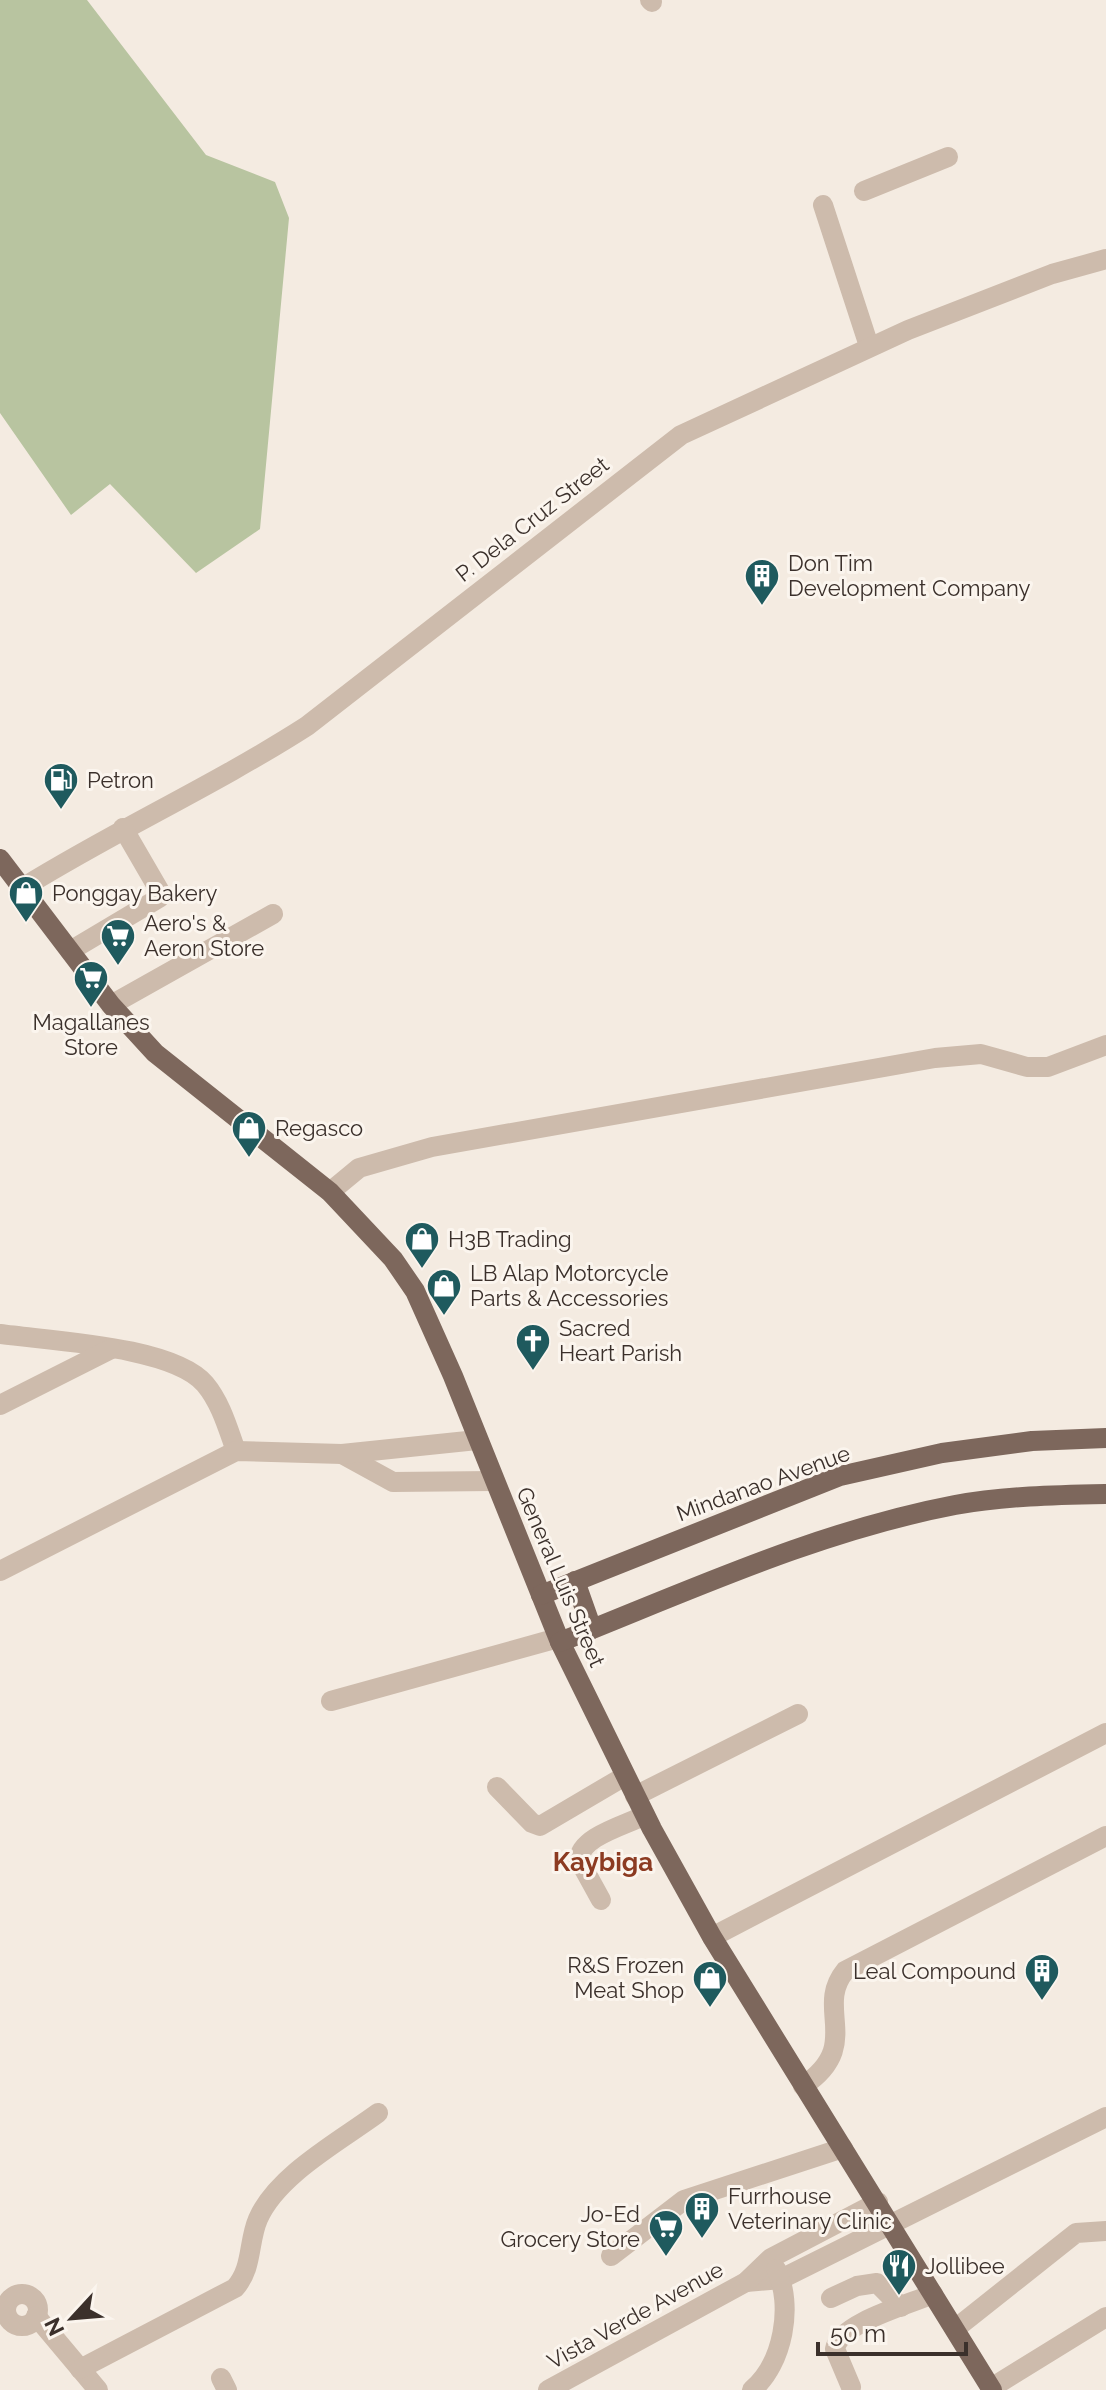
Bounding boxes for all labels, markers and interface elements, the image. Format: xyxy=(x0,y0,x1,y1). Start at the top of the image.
street label: P. Dela Cruz Street xyxy=(450,451,614,587)
place label: Don Tim Development Company xyxy=(788,550,1031,601)
building icon: Don Tim Development Company xyxy=(743,557,781,607)
fuel station icon: Petron xyxy=(42,761,80,811)
place label: Petron xyxy=(87,767,154,793)
shop icon: Ponggay Bakery xyxy=(7,874,45,924)
place label: Ponggay Bakery xyxy=(52,880,218,906)
place label: Aero's & Aeron Store xyxy=(144,910,264,961)
supermarket icon: Aero's & Aeron Store xyxy=(99,917,137,967)
supermarket icon: Magallanes Store xyxy=(72,959,110,1009)
place label: Magallanes Store xyxy=(32,1009,150,1060)
shop icon: Regasco xyxy=(230,1109,268,1159)
place label: Regasco xyxy=(275,1115,363,1141)
shop icon: H3B Trading xyxy=(403,1220,441,1270)
place label: H3B Trading xyxy=(448,1226,572,1252)
place label: LB Alap Motorcycle Parts & Accessories xyxy=(470,1260,669,1311)
shop icon: LB Alap Motorcycle Parts & Accessories xyxy=(425,1267,463,1317)
place label: Sacred Heart Parish xyxy=(559,1315,682,1366)
church icon: Sacred Heart Parish xyxy=(514,1322,552,1372)
street label: Mindanao Avenue xyxy=(673,1440,853,1526)
street label: General Luis Street xyxy=(511,1483,611,1671)
district label: Kaybiga xyxy=(553,1847,653,1877)
place label: R&S Frozen Meat Shop xyxy=(567,1952,684,2003)
building icon: Leal Compound xyxy=(1023,1952,1061,2002)
place label: Leal Compound xyxy=(853,1958,1016,1984)
shop icon: R&S Frozen Meat Shop xyxy=(691,1959,729,2009)
place label: Furrhouse Veterinary Clinic xyxy=(728,2183,892,2234)
building icon: Furrhouse Veterinary Clinic xyxy=(683,2190,721,2240)
place label: Jo-Ed Grocery Store xyxy=(501,2201,640,2252)
supermarket icon: Jo-Ed Grocery Store xyxy=(647,2208,685,2258)
restaurant icon: Jollibee xyxy=(880,2247,918,2297)
place label: Jollibee xyxy=(925,2253,1005,2279)
street label: Vista Verde Avenue xyxy=(542,2256,728,2374)
north arrow xyxy=(32,2278,112,2358)
scale bar xyxy=(818,2306,966,2356)
text: N xyxy=(39,2314,69,2340)
text: 50 m xyxy=(830,2319,886,2348)

